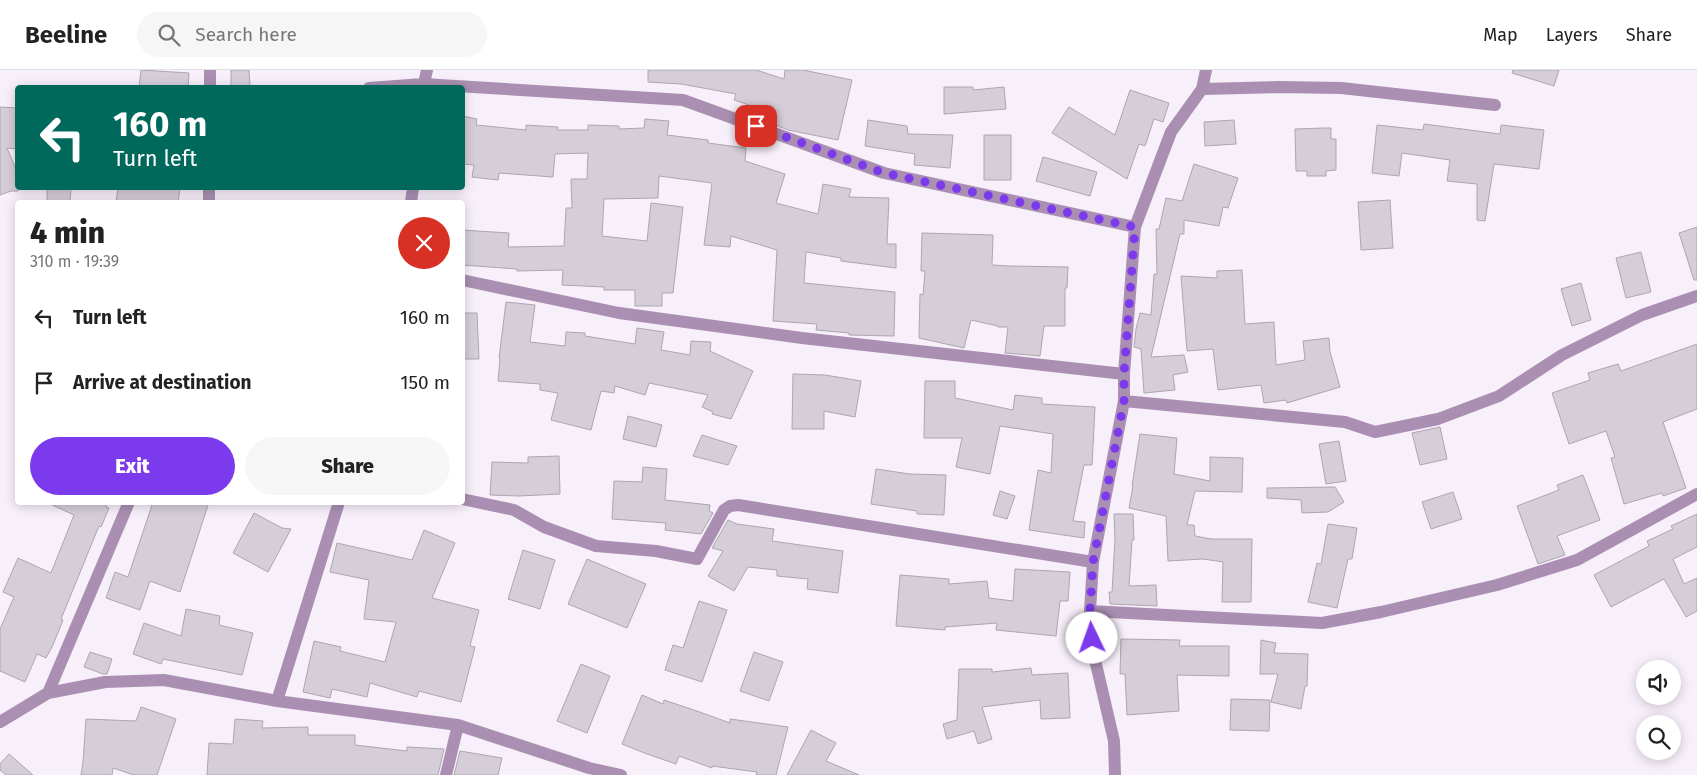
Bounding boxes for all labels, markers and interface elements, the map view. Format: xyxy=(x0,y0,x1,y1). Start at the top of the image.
search box xyxy=(137,12,487,57)
text: Beeline xyxy=(25,21,107,49)
icon: search xyxy=(155,21,183,49)
text: Search here xyxy=(195,23,297,46)
text: Map xyxy=(1483,24,1518,46)
text: Layers xyxy=(1546,24,1598,46)
text: Share xyxy=(1626,24,1672,46)
text: 160 m xyxy=(113,103,207,145)
icon: left xyxy=(30,105,95,170)
pin xyxy=(735,105,777,147)
icon: arrive xyxy=(742,112,770,140)
text: Turn left xyxy=(113,145,197,172)
text: 4 min xyxy=(30,215,105,251)
button: close xyxy=(398,217,450,269)
text: 310 m · 19:39 xyxy=(30,252,119,271)
icon: left xyxy=(30,304,58,332)
text: Turn left xyxy=(73,306,147,329)
text: 160 m xyxy=(400,306,450,329)
icon: arrive xyxy=(30,369,58,397)
text: Arrive at destination xyxy=(73,371,252,394)
text: 150 m xyxy=(400,371,450,394)
button: Exit xyxy=(30,437,235,495)
button: Share xyxy=(245,437,450,495)
position arrow xyxy=(1065,611,1117,663)
map controls xyxy=(1636,660,1681,760)
button: sound xyxy=(1636,660,1681,705)
button: search xyxy=(1636,715,1681,760)

